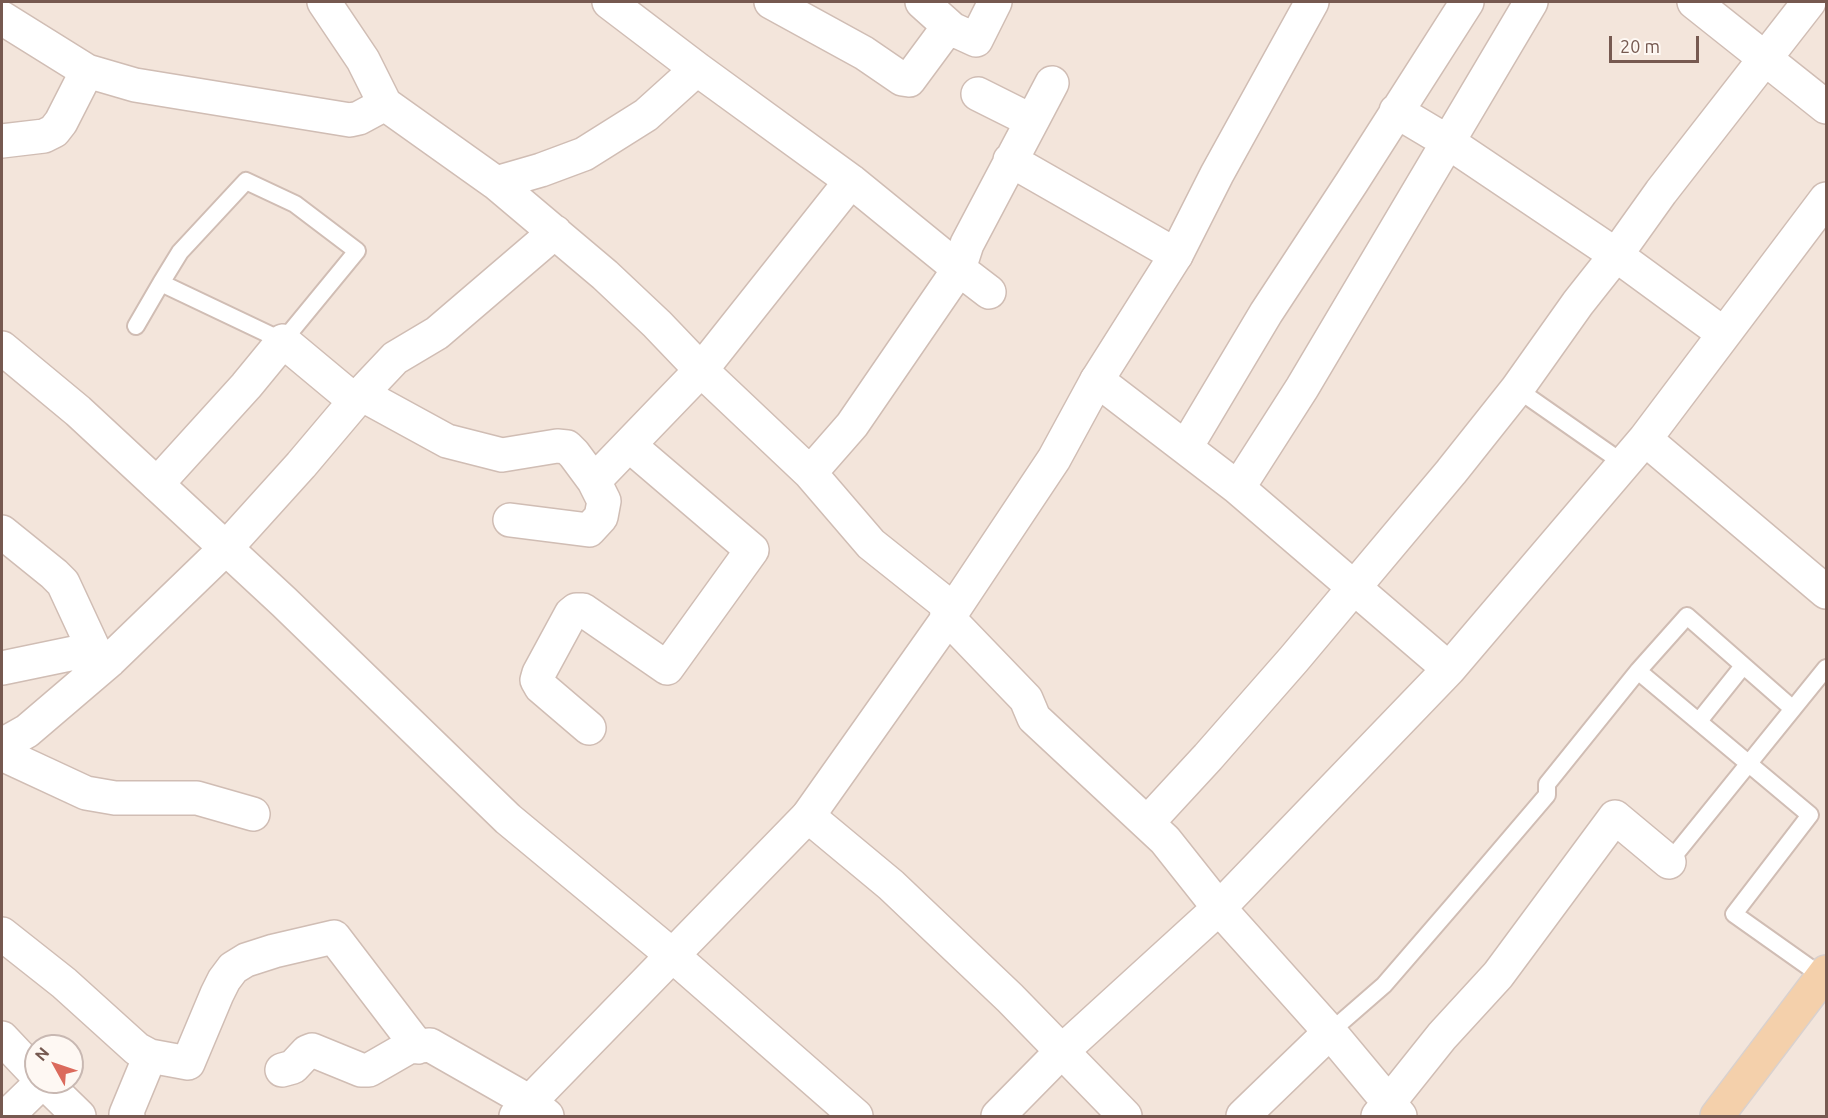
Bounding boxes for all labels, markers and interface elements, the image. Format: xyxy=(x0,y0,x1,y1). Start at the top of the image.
scale bar xyxy=(1612,24,1702,62)
text: 20 m xyxy=(1620,36,1660,56)
north arrow xyxy=(24,1034,84,1094)
text: N xyxy=(31,1043,52,1064)

